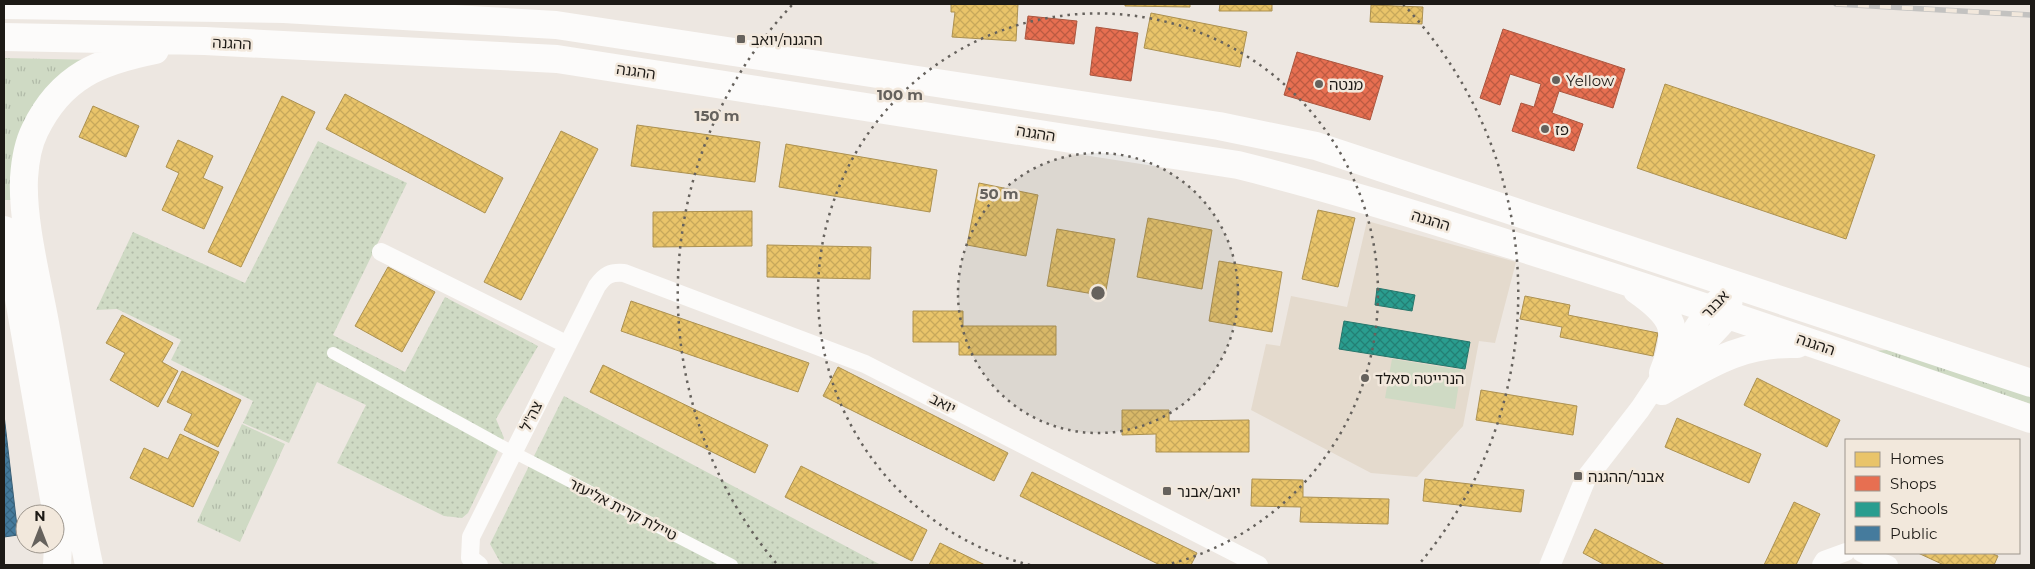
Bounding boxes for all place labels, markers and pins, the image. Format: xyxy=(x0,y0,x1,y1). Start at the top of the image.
place label: ההגנה/יואב xyxy=(751,30,823,49)
marker: ההגנה/יואב xyxy=(735,33,747,45)
place label: Yellow xyxy=(1566,71,1615,90)
marker: Yellow xyxy=(1550,74,1562,86)
place label: מנטה xyxy=(1329,75,1363,94)
marker: מנטה xyxy=(1313,78,1325,90)
place label: פז xyxy=(1555,120,1569,139)
marker: פז xyxy=(1539,123,1551,135)
centre of rings xyxy=(1089,284,1107,302)
place label: הנרייטה סאלד xyxy=(1375,369,1465,388)
marker: הנרייטה סאלד xyxy=(1359,372,1371,384)
place label: אבנר/ההגנה xyxy=(1588,467,1664,486)
marker: אבנר/ההגנה xyxy=(1572,470,1584,482)
place label: יואב/אבנר xyxy=(1177,482,1241,501)
marker: יואב/אבנר xyxy=(1161,485,1173,497)

